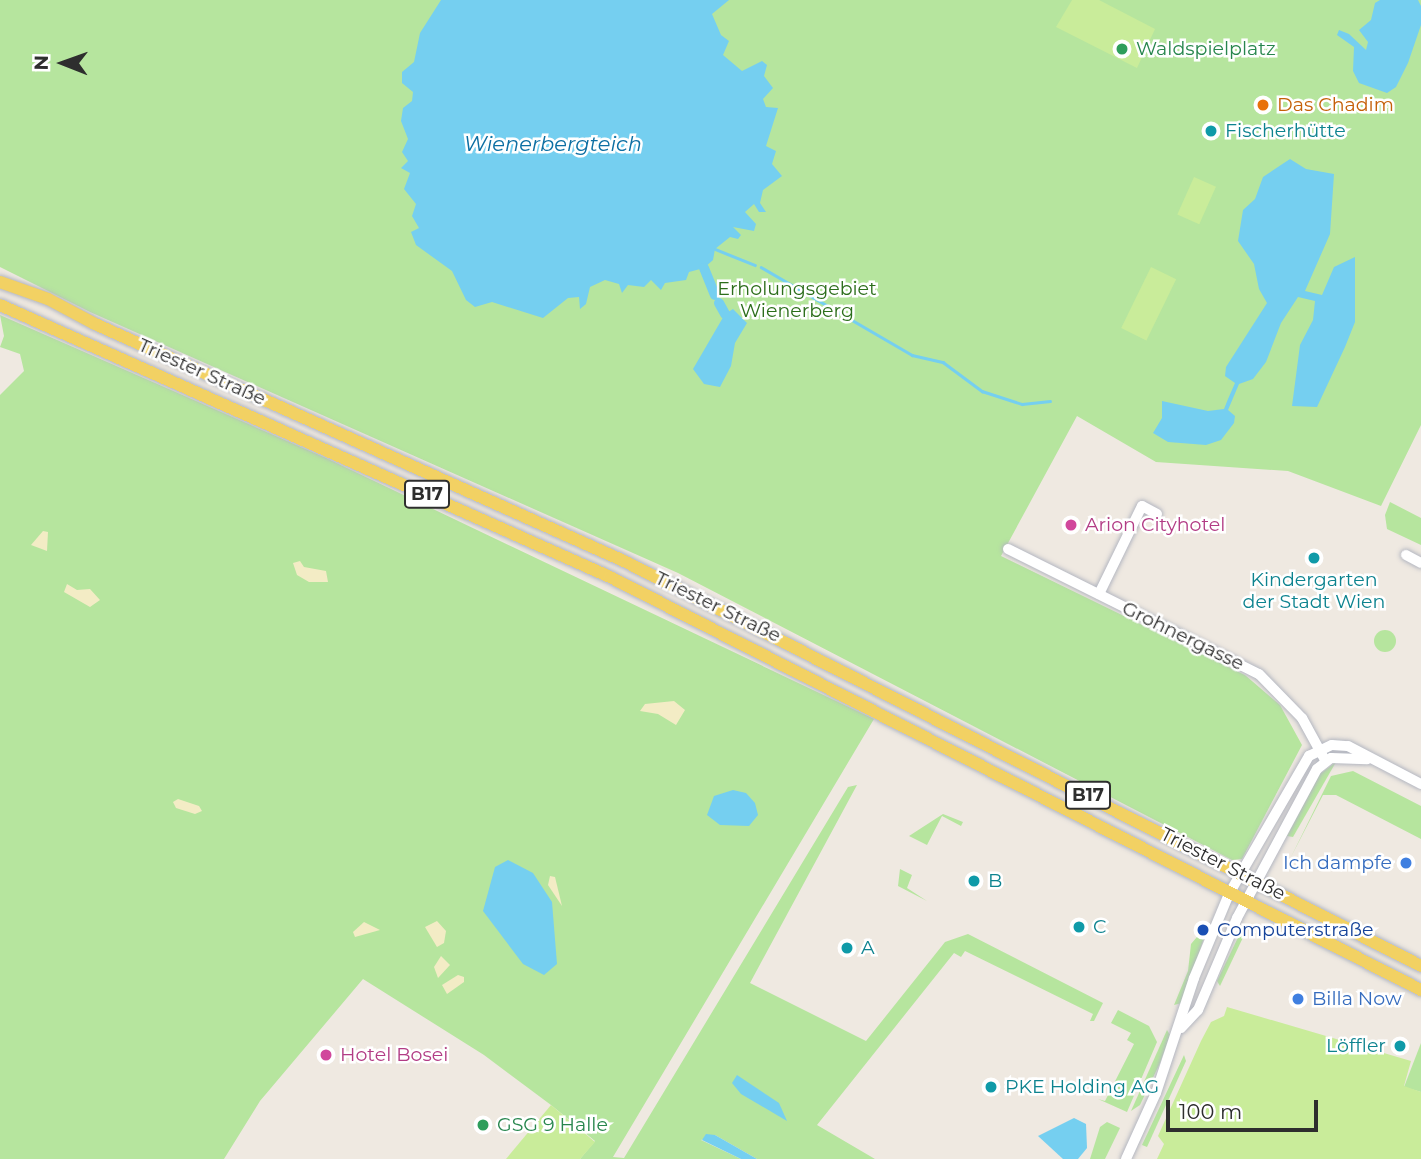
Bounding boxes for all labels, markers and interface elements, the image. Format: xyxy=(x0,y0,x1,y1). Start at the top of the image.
north arrow xyxy=(28,28,98,98)
place label: Waldspielplatz xyxy=(1136,38,1276,60)
marker: Waldspielplatz xyxy=(1114,41,1130,57)
text: N xyxy=(30,55,53,71)
place label: Das Chadim xyxy=(1277,94,1394,116)
marker: Das Chadim xyxy=(1255,97,1271,113)
place label: Fischerhütte xyxy=(1225,120,1346,142)
marker: Fischerhütte xyxy=(1203,123,1219,139)
water label: Wienerbergteich xyxy=(464,131,642,157)
park label: Erholungsgebiet Wienerberg xyxy=(717,278,877,322)
street label: Triester Straße xyxy=(135,334,269,410)
road number: B17 xyxy=(402,480,452,508)
place label: Arion Cityhotel xyxy=(1085,514,1225,536)
marker: Arion Cityhotel xyxy=(1063,517,1079,533)
marker: Kindergarten der Stadt Wien xyxy=(1306,550,1322,566)
street label: Triester Straße xyxy=(651,567,785,647)
place label: Kindergarten der Stadt Wien xyxy=(1243,569,1385,613)
street label: Grohnergasse xyxy=(1118,597,1248,675)
road number: B17 xyxy=(1064,780,1112,810)
street label: Triester Straße xyxy=(1157,823,1289,905)
place label: Ich dampfe xyxy=(1283,852,1392,874)
marker: Ich dampfe xyxy=(1398,855,1414,871)
place label: B xyxy=(988,870,1002,892)
marker: B xyxy=(966,873,982,889)
place label: C xyxy=(1093,916,1106,938)
marker: C xyxy=(1071,919,1087,935)
place label: Computerstraße xyxy=(1217,919,1373,941)
marker: Computerstraße xyxy=(1195,922,1211,938)
place label: A xyxy=(861,937,875,959)
marker: A xyxy=(839,940,855,956)
place label: Billa Now xyxy=(1312,988,1402,1010)
marker: Billa Now xyxy=(1290,991,1306,1007)
place label: Löffler xyxy=(1326,1035,1386,1057)
marker: Löffler xyxy=(1392,1038,1408,1054)
place label: Hotel Bosei xyxy=(340,1044,448,1066)
marker: Hotel Bosei xyxy=(318,1047,334,1063)
place label: PKE Holding AG xyxy=(1005,1076,1159,1098)
marker: PKE Holding AG xyxy=(983,1079,999,1095)
scale bar xyxy=(1169,1086,1321,1130)
text: 100 m xyxy=(1179,1099,1242,1124)
place label: GSG 9 Halle xyxy=(497,1114,608,1136)
marker: GSG 9 Halle xyxy=(475,1117,491,1133)

